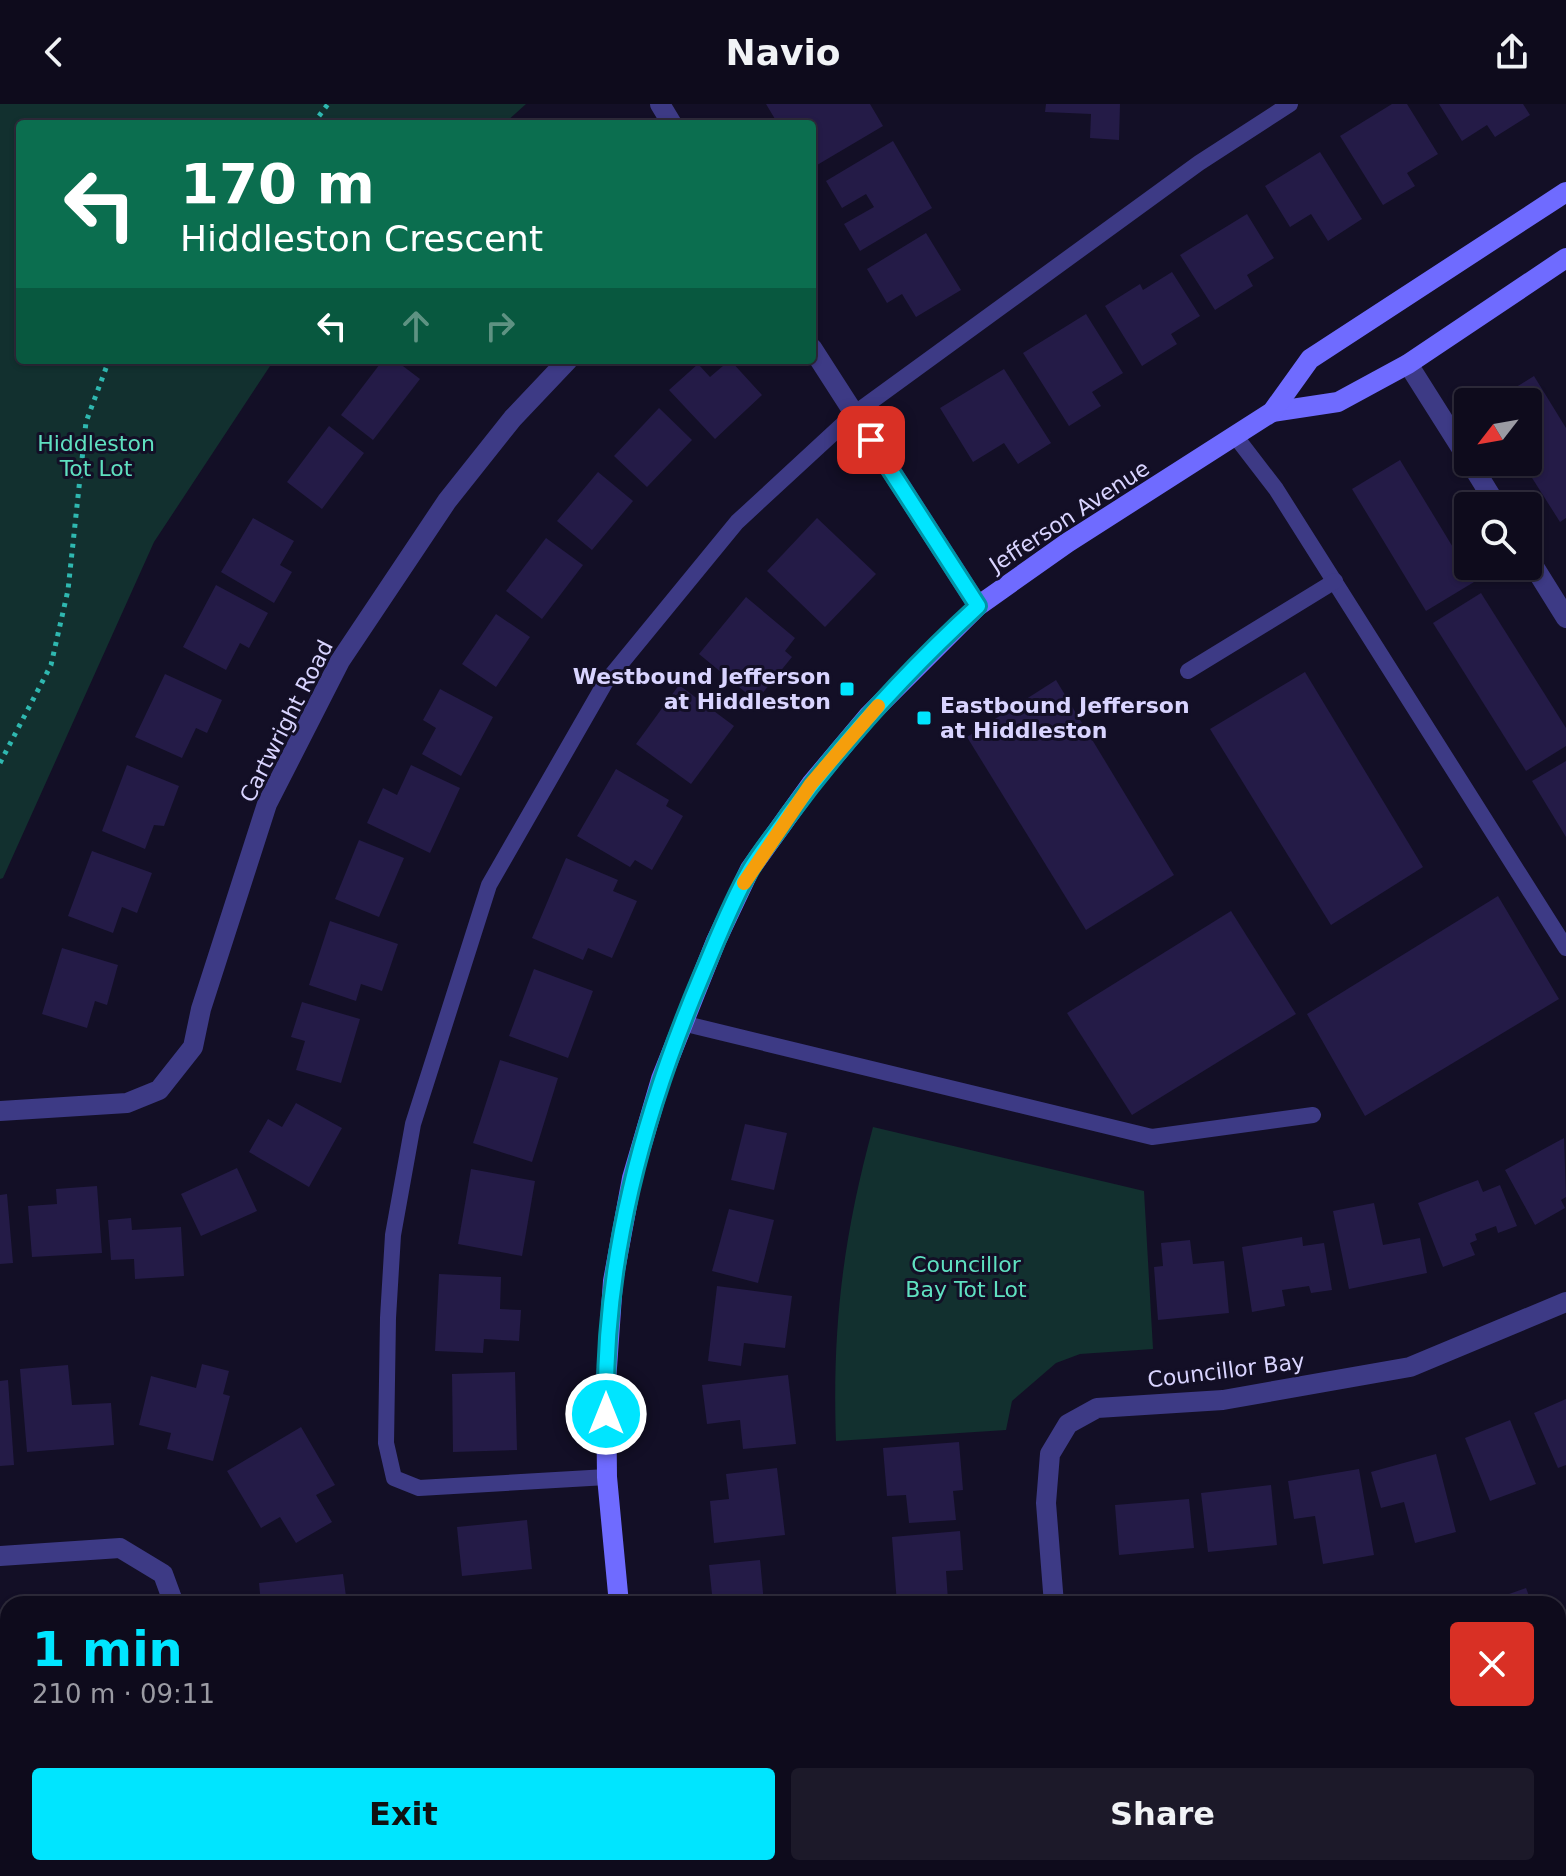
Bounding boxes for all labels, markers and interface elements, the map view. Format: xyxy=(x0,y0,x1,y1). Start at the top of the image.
icon: back xyxy=(32,30,76,74)
icon: share xyxy=(1490,30,1534,74)
text: Navio xyxy=(726,32,840,73)
text: 170 m xyxy=(180,151,375,216)
icon: left xyxy=(48,152,152,256)
text: Hiddleston Crescent xyxy=(180,218,543,259)
icon: left xyxy=(310,304,354,348)
icon: ahead xyxy=(394,304,438,348)
icon: right xyxy=(478,304,522,348)
north arrow xyxy=(1454,388,1542,476)
map controls xyxy=(1454,388,1542,580)
pin xyxy=(837,406,905,474)
icon: arrive xyxy=(849,418,893,462)
park label: Hiddleston Tot Lot xyxy=(37,431,155,481)
street label: Jefferson Avenue xyxy=(983,455,1154,578)
button: search xyxy=(1454,492,1542,580)
street label: Cartwright Road xyxy=(235,636,338,806)
place label: Westbound Jefferson at Hiddleston xyxy=(573,664,831,714)
marker: Westbound Jefferson at Hiddleston xyxy=(838,680,856,698)
place label: Eastbound Jefferson at Hiddleston xyxy=(940,693,1190,743)
marker: Eastbound Jefferson at Hiddleston xyxy=(915,709,933,727)
park label: Councillor Bay Tot Lot xyxy=(905,1252,1027,1302)
street label: Councillor Bay xyxy=(1146,1348,1306,1393)
position arrow xyxy=(564,1372,648,1456)
text: 1 min xyxy=(32,1621,183,1677)
button: close xyxy=(1450,1622,1534,1706)
text: 210 m · 09:11 xyxy=(32,1679,215,1709)
button: Exit xyxy=(32,1768,775,1860)
button: Share xyxy=(791,1768,1534,1860)

